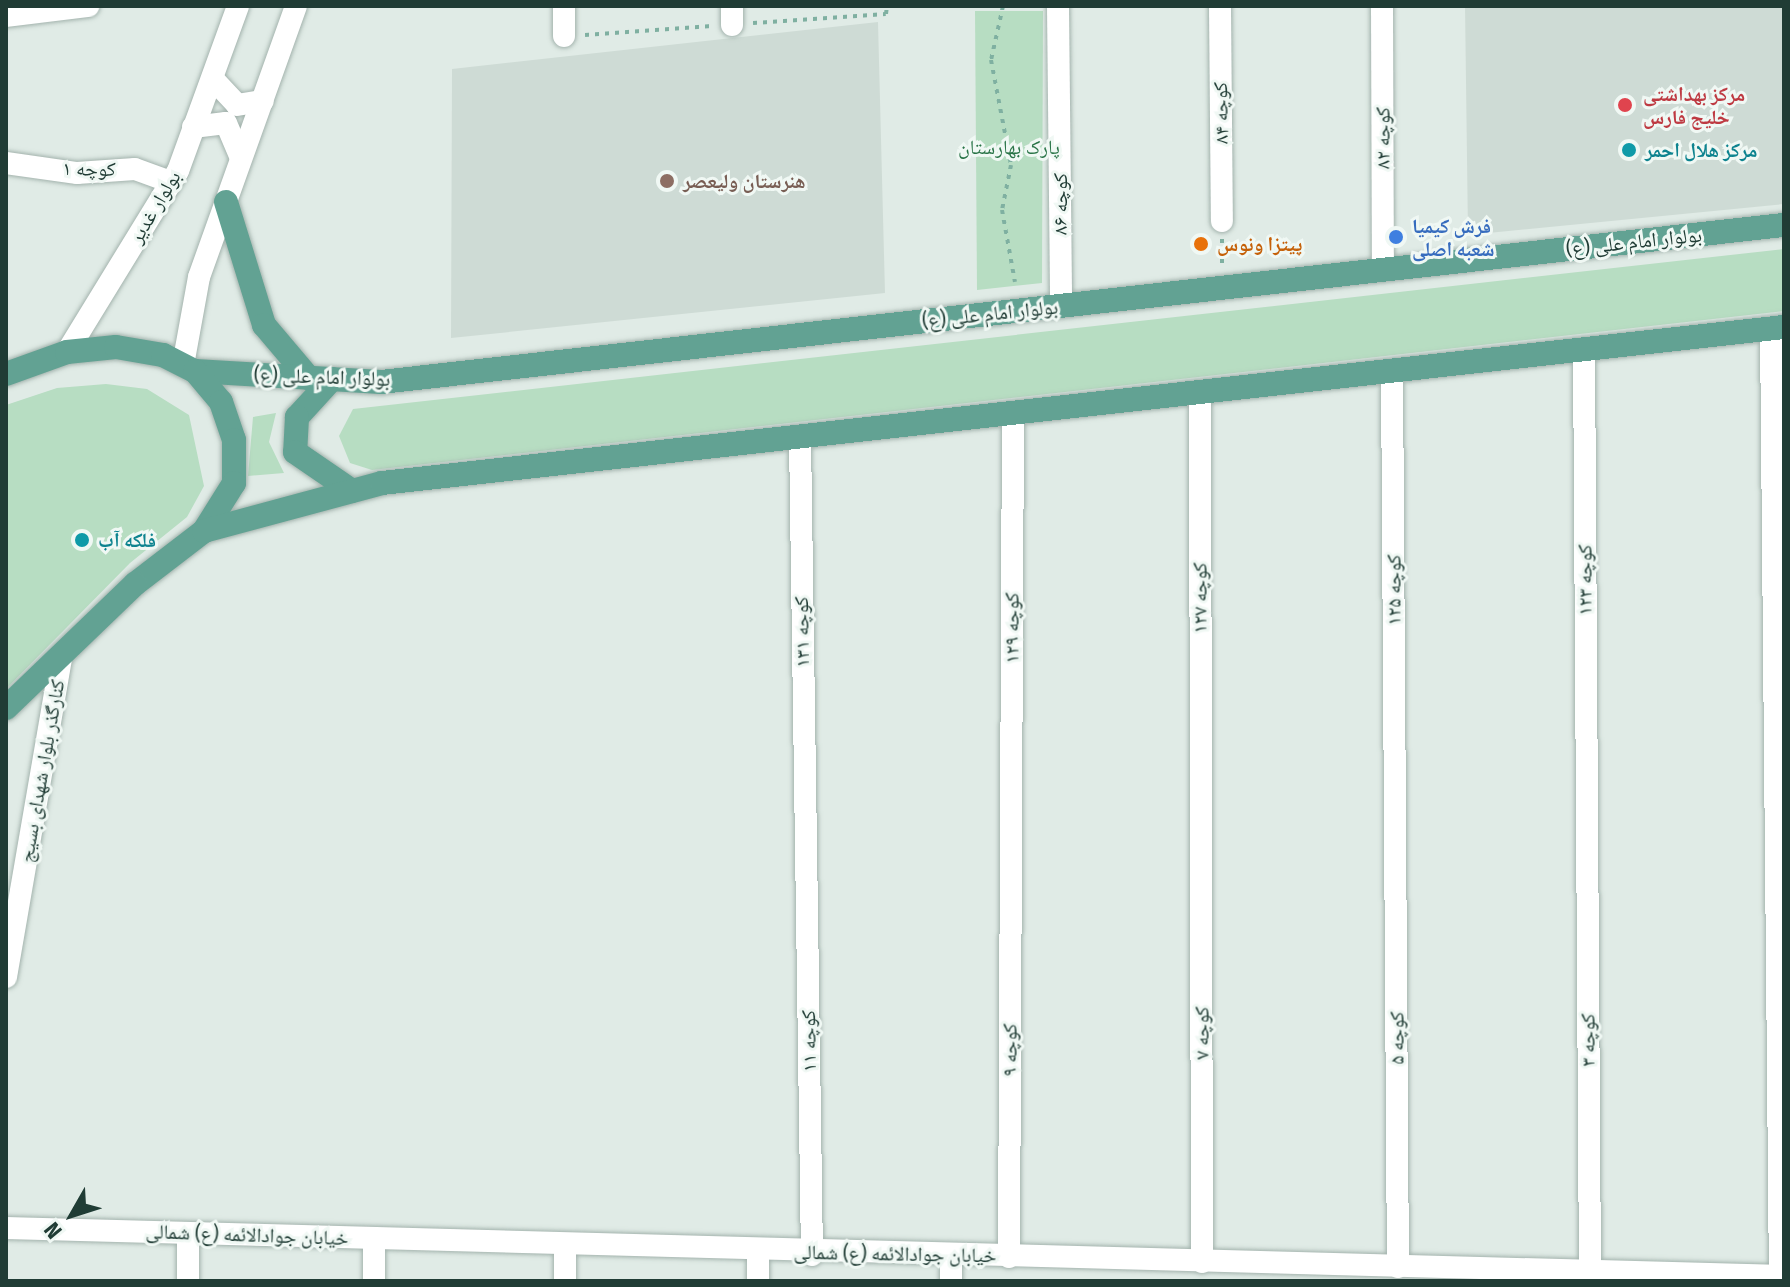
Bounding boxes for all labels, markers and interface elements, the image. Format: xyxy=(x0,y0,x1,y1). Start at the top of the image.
street label: کوچه ۸۴ xyxy=(1208,82,1234,144)
place label: مرکز بهداشتی خلیج فارس xyxy=(1643,82,1745,129)
marker: مرکز بهداشتی خلیج فارس xyxy=(1614,94,1636,116)
street label: کوچه ۸۲ xyxy=(1371,107,1395,169)
park label: پارک بهارستان xyxy=(958,135,1060,159)
place label: مرکز هلال احمر xyxy=(1645,138,1757,162)
marker: مرکز هلال احمر xyxy=(1620,141,1638,159)
street label: کوچه ۱ xyxy=(62,157,116,181)
street label: بولوار غدیر xyxy=(124,166,186,248)
place label: هنرستان ولیعصر xyxy=(683,169,806,193)
marker: هنرستان ولیعصر xyxy=(658,172,676,190)
street label: کوچه ۸۶ xyxy=(1048,173,1072,235)
place label: فرش کیمیا شعبه اصلی xyxy=(1412,214,1495,261)
street label: بولوار امام علی (ع) xyxy=(1565,223,1703,261)
marker: فرش کیمیا شعبه اصلی xyxy=(1387,228,1405,246)
place label: پیتزا ونوس xyxy=(1217,232,1302,256)
marker: پیتزا ونوس xyxy=(1192,235,1210,253)
street label: بولوار امام علی (ع) xyxy=(921,295,1059,333)
street label: بولوار امام علی (ع) xyxy=(253,363,391,391)
place label: فلکه آب xyxy=(98,528,156,552)
marker: فلکه آب xyxy=(73,531,91,549)
street label: کوچه ۱۲۳ xyxy=(1573,544,1597,616)
street label: کوچه ۱۲۵ xyxy=(1382,554,1406,626)
street label: کوچه ۱۲۷ xyxy=(1188,562,1212,634)
street label: کوچه ۱۲۹ xyxy=(1000,592,1024,664)
street label: کوچه ۱۳۱ xyxy=(789,596,815,668)
street label: کنارگذر بلوار شهدای بسیج xyxy=(14,678,70,864)
street label: کوچه ۷ xyxy=(1190,1006,1214,1060)
street label: کوچه ۱۱ xyxy=(796,1010,822,1072)
street label: کوچه ۵ xyxy=(1385,1011,1409,1065)
street label: کوچه ۳ xyxy=(1576,1013,1600,1067)
street label: کوچه ۹ xyxy=(998,1023,1022,1077)
north arrow xyxy=(32,1175,112,1255)
text: N xyxy=(38,1217,68,1244)
street label: خیابان جوادالائمه (ع) شمالی xyxy=(145,1219,349,1251)
street label: خیابان جوادالائمه (ع) شمالی xyxy=(793,1240,997,1268)

